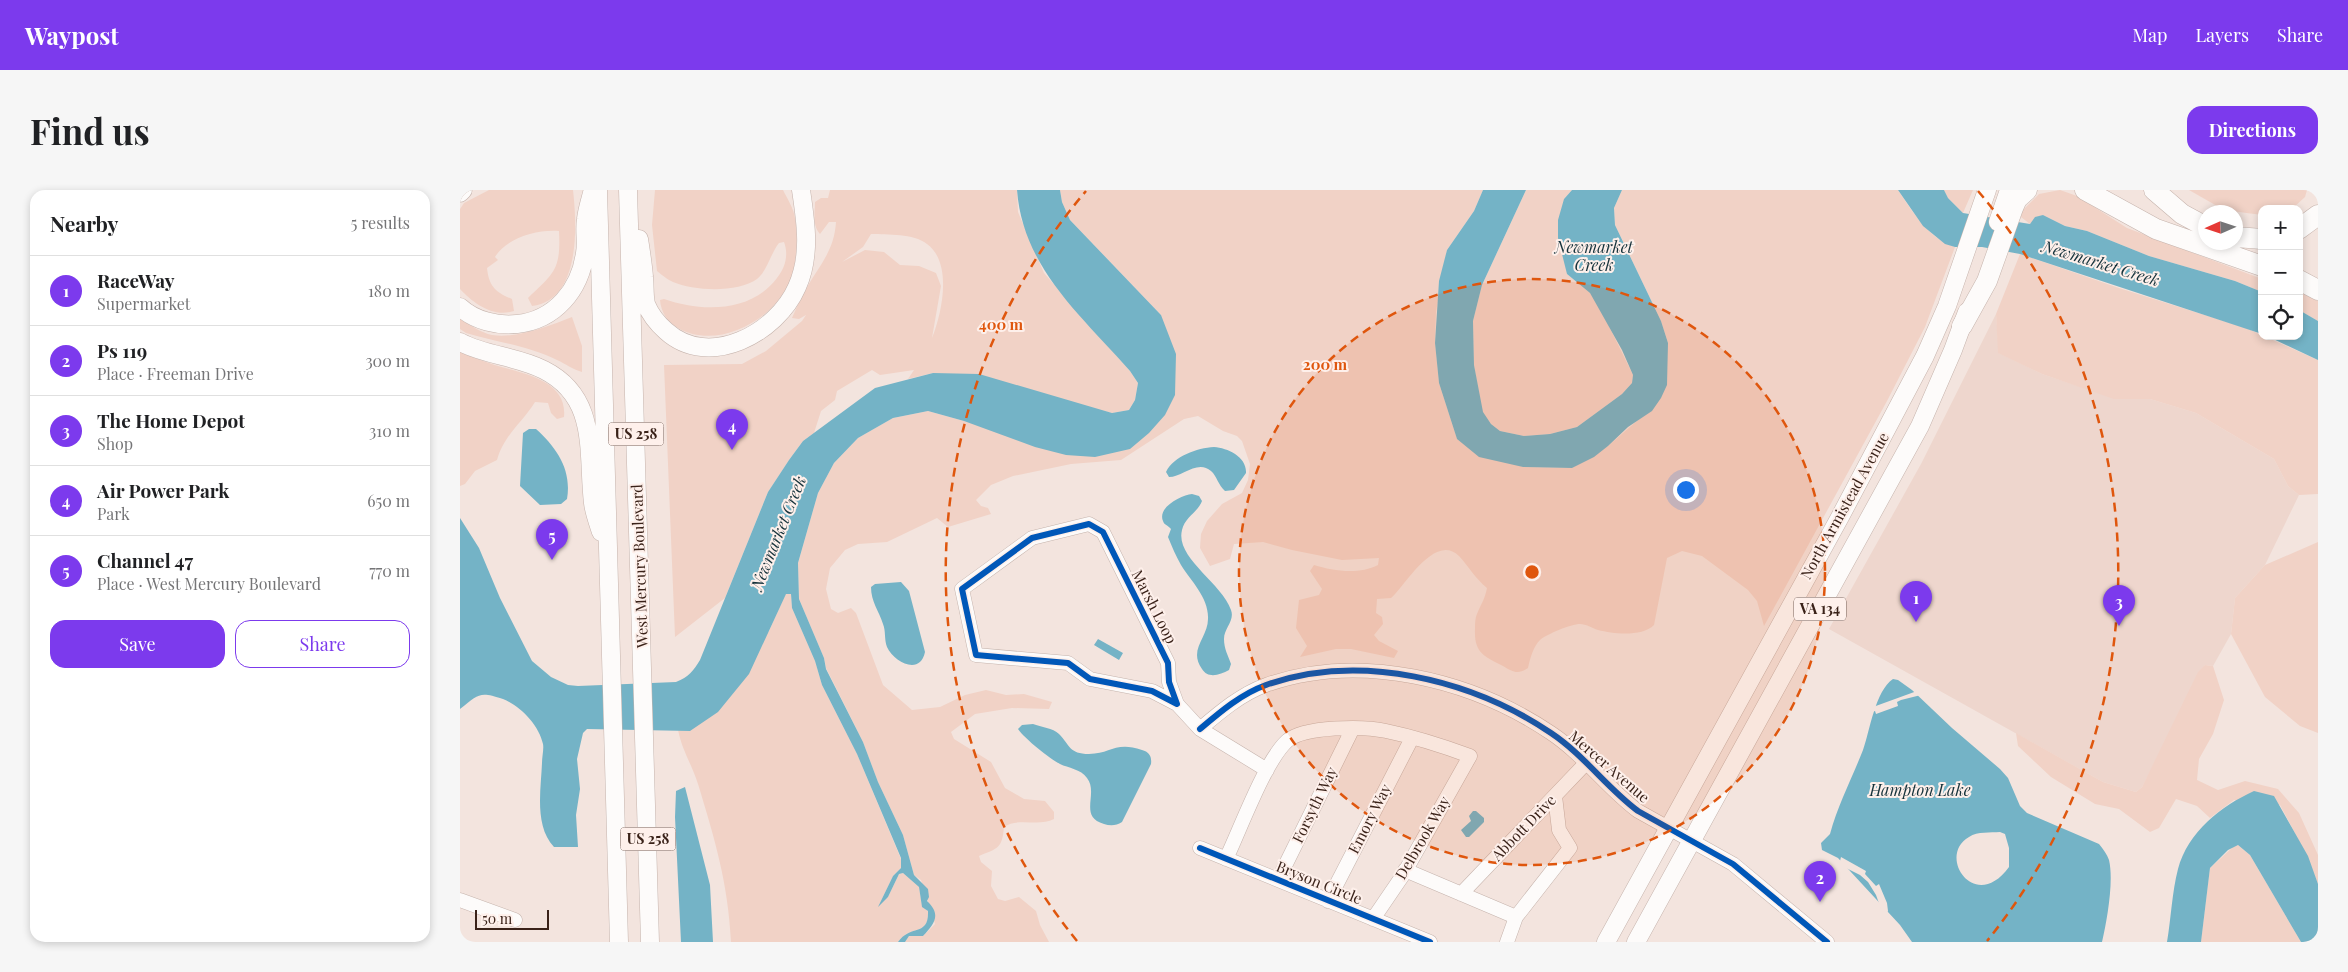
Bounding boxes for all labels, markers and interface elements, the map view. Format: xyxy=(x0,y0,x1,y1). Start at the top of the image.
text: Waypost xyxy=(25,19,119,51)
text: Map xyxy=(2132,23,2167,47)
text: Layers xyxy=(2195,23,2249,47)
text: Share xyxy=(2277,23,2323,47)
button: Directions xyxy=(2187,106,2318,154)
text: Find us xyxy=(30,107,150,154)
north arrow xyxy=(2198,205,2243,250)
map controls xyxy=(2258,205,2303,340)
button: + xyxy=(2258,205,2303,250)
text: Nearby xyxy=(50,209,119,237)
text: 5 results xyxy=(351,212,410,233)
water label: Newmarket Creek xyxy=(2038,234,2162,290)
water label: Newmarket Creek xyxy=(1553,236,1634,275)
button: − xyxy=(2258,250,2303,295)
text: RaceWay xyxy=(97,267,175,293)
text: 1 xyxy=(63,280,69,301)
text: 180 m xyxy=(368,280,410,301)
text: Supermarket xyxy=(97,293,191,314)
button: locate xyxy=(2258,295,2303,340)
text: 400 m xyxy=(979,314,1024,334)
text: Ps 119 xyxy=(97,337,147,363)
text: 2 xyxy=(62,350,70,371)
text: 300 m xyxy=(365,350,410,371)
text: 200 m xyxy=(1303,354,1348,374)
text: Place · Freeman Drive xyxy=(97,363,254,384)
text: The Home Depot xyxy=(97,407,245,433)
pin: 4 xyxy=(716,409,748,450)
text: 3 xyxy=(62,420,70,441)
text: 310 m xyxy=(369,420,410,441)
road number: US 258 xyxy=(608,422,664,445)
street label: North Armistead Avenue xyxy=(1795,429,1893,582)
text: Shop xyxy=(97,433,133,454)
water label: Newmarket Creek xyxy=(744,473,810,595)
text: Air Power Park xyxy=(97,477,229,503)
your location xyxy=(1673,477,1699,503)
street label: West Mercury Boulevard xyxy=(626,484,652,649)
text: 4 xyxy=(62,490,70,511)
text: 650 m xyxy=(367,490,410,511)
text: Park xyxy=(97,503,130,524)
pin: 5 xyxy=(536,519,568,560)
text: Channel 47 xyxy=(97,547,193,573)
text: 5 xyxy=(62,560,70,581)
text: 770 m xyxy=(369,560,410,581)
centre of rings xyxy=(1523,563,1541,581)
street label: Marsh Loop xyxy=(1128,566,1182,647)
text: Place · West Mercury Boulevard xyxy=(97,573,321,594)
pin: 1 xyxy=(1900,581,1932,622)
pin: 3 xyxy=(2103,585,2135,626)
road number: VA 134 xyxy=(1794,598,1846,620)
button: Save xyxy=(50,620,225,668)
button: Share xyxy=(235,620,410,668)
street label: Mercer Avenue xyxy=(1565,726,1654,807)
street label: Forsyth Way xyxy=(1287,763,1341,846)
water label: Hampton Lake xyxy=(1868,779,1971,800)
street label: Emory Way xyxy=(1343,780,1395,857)
street label: Abbott Drive xyxy=(1486,790,1560,865)
street label: Delbrook Way xyxy=(1390,792,1454,883)
road number: US 258 xyxy=(620,828,676,851)
street label: Bryson Circle xyxy=(1273,856,1365,908)
pin: 2 xyxy=(1804,861,1836,902)
scale bar xyxy=(475,907,549,930)
text: 50 m xyxy=(482,909,512,928)

